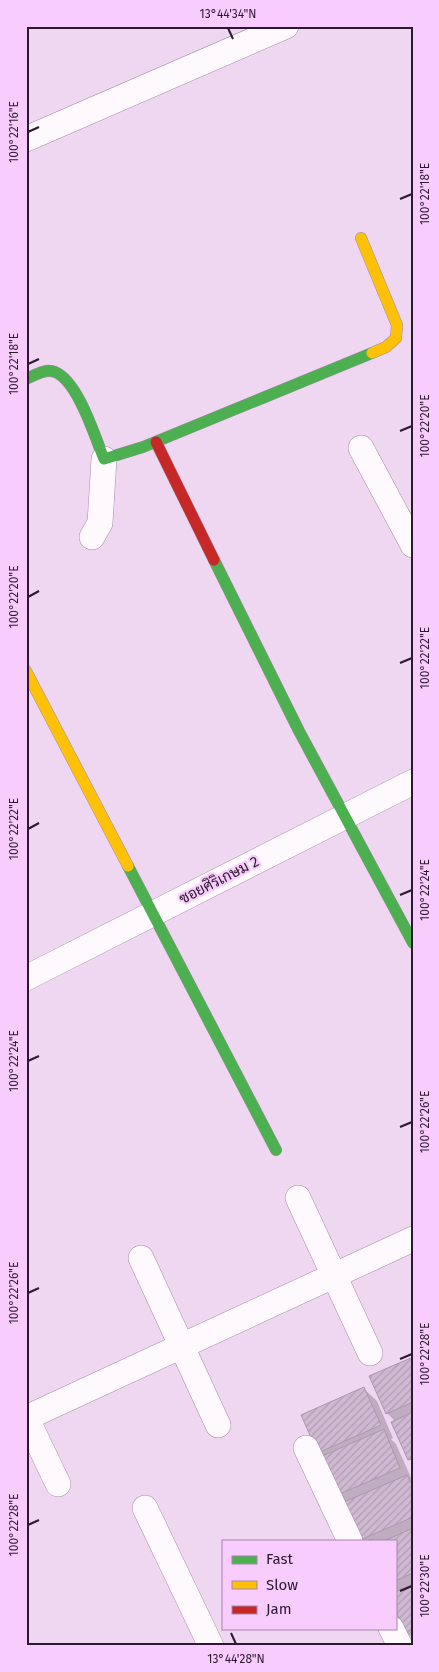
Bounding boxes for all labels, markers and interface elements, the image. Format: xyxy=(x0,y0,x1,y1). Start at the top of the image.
text: 13°44'34"N xyxy=(200,7,256,21)
text: 100°22'16"E xyxy=(7,101,21,163)
text: 100°22'18"E xyxy=(418,163,432,225)
text: 100°22'18"E xyxy=(7,333,21,395)
text: 100°22'20"E xyxy=(418,394,432,458)
text: 100°22'20"E xyxy=(7,565,21,629)
text: 100°22'22"E xyxy=(418,627,432,689)
text: 100°22'22"E xyxy=(7,798,21,860)
street label: ซอยศิริเกษม 2 xyxy=(176,852,262,908)
text: 100°22'24"E xyxy=(418,859,432,921)
text: 100°22'24"E xyxy=(7,1030,21,1092)
text: 100°22'26"E xyxy=(418,1091,432,1153)
text: 100°22'26"E xyxy=(7,1262,21,1324)
text: 100°22'28"E xyxy=(418,1323,432,1385)
text: 100°22'28"E xyxy=(7,1494,21,1556)
legend xyxy=(222,1540,396,1630)
text: Fast xyxy=(266,1550,293,1568)
text: 100°22'30"E xyxy=(418,1554,432,1618)
text: Slow xyxy=(266,1576,298,1594)
text: Jam xyxy=(266,1600,292,1618)
text: 13°44'28"N xyxy=(207,1652,265,1666)

